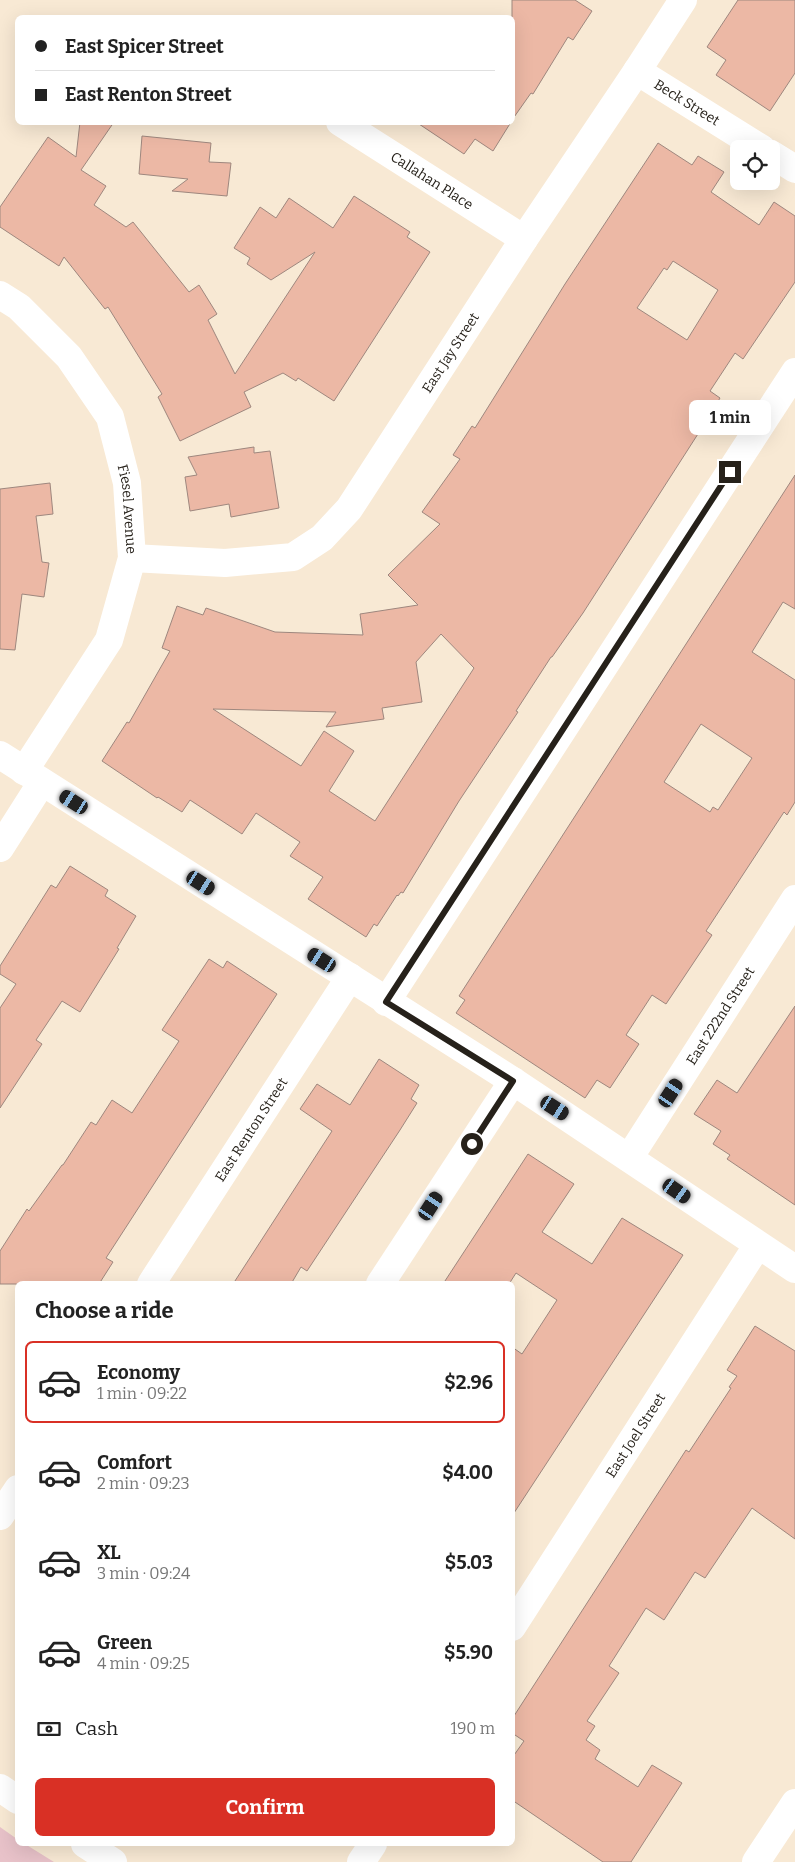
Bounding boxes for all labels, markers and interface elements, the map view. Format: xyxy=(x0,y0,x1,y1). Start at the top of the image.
text: East Spicer Street xyxy=(65,35,224,58)
street label: Beck Street xyxy=(651,75,723,129)
text: East Renton Street xyxy=(65,83,232,106)
map controls xyxy=(730,140,780,190)
button: locate xyxy=(730,140,780,190)
street label: Callahan Place xyxy=(388,148,476,213)
street label: East Jay Street xyxy=(418,309,483,396)
callout: 1 min xyxy=(689,400,771,434)
text: 1 min xyxy=(710,408,750,427)
route end xyxy=(719,461,741,483)
street label: Fiesel Avenue xyxy=(114,462,140,554)
car xyxy=(57,788,90,816)
car xyxy=(184,869,217,897)
car xyxy=(305,946,338,974)
street label: East 222nd Street xyxy=(683,963,758,1068)
street label: East Renton Street xyxy=(211,1074,291,1185)
car xyxy=(656,1076,685,1110)
car xyxy=(538,1094,571,1122)
route start xyxy=(461,1133,483,1155)
car xyxy=(660,1176,693,1206)
car xyxy=(416,1189,445,1223)
text: Choose a ride xyxy=(35,1297,174,1324)
icon: car xyxy=(37,1360,82,1405)
text: Economy xyxy=(97,1361,180,1384)
text: $2.96 xyxy=(444,1371,493,1394)
text: 1 min · 09:22 xyxy=(97,1384,187,1403)
street label: East Joel Street xyxy=(602,1390,669,1481)
icon: car xyxy=(37,1450,82,1495)
text: Comfort xyxy=(97,1451,172,1474)
text: $4.00 xyxy=(442,1461,493,1484)
text: 2 min · 09:23 xyxy=(97,1474,190,1493)
icon: car xyxy=(37,1540,82,1585)
text: XL xyxy=(97,1541,121,1564)
text: $5.03 xyxy=(445,1551,493,1574)
text: 3 min · 09:24 xyxy=(97,1564,190,1583)
icon: car xyxy=(37,1630,82,1675)
text: Green xyxy=(97,1631,152,1654)
text: $5.90 xyxy=(444,1641,493,1664)
text: 4 min · 09:25 xyxy=(97,1654,190,1673)
icon: cash xyxy=(35,1715,63,1743)
text: Cash xyxy=(75,1717,118,1740)
text: 190 m xyxy=(450,1719,495,1738)
button: Confirm xyxy=(35,1778,495,1836)

